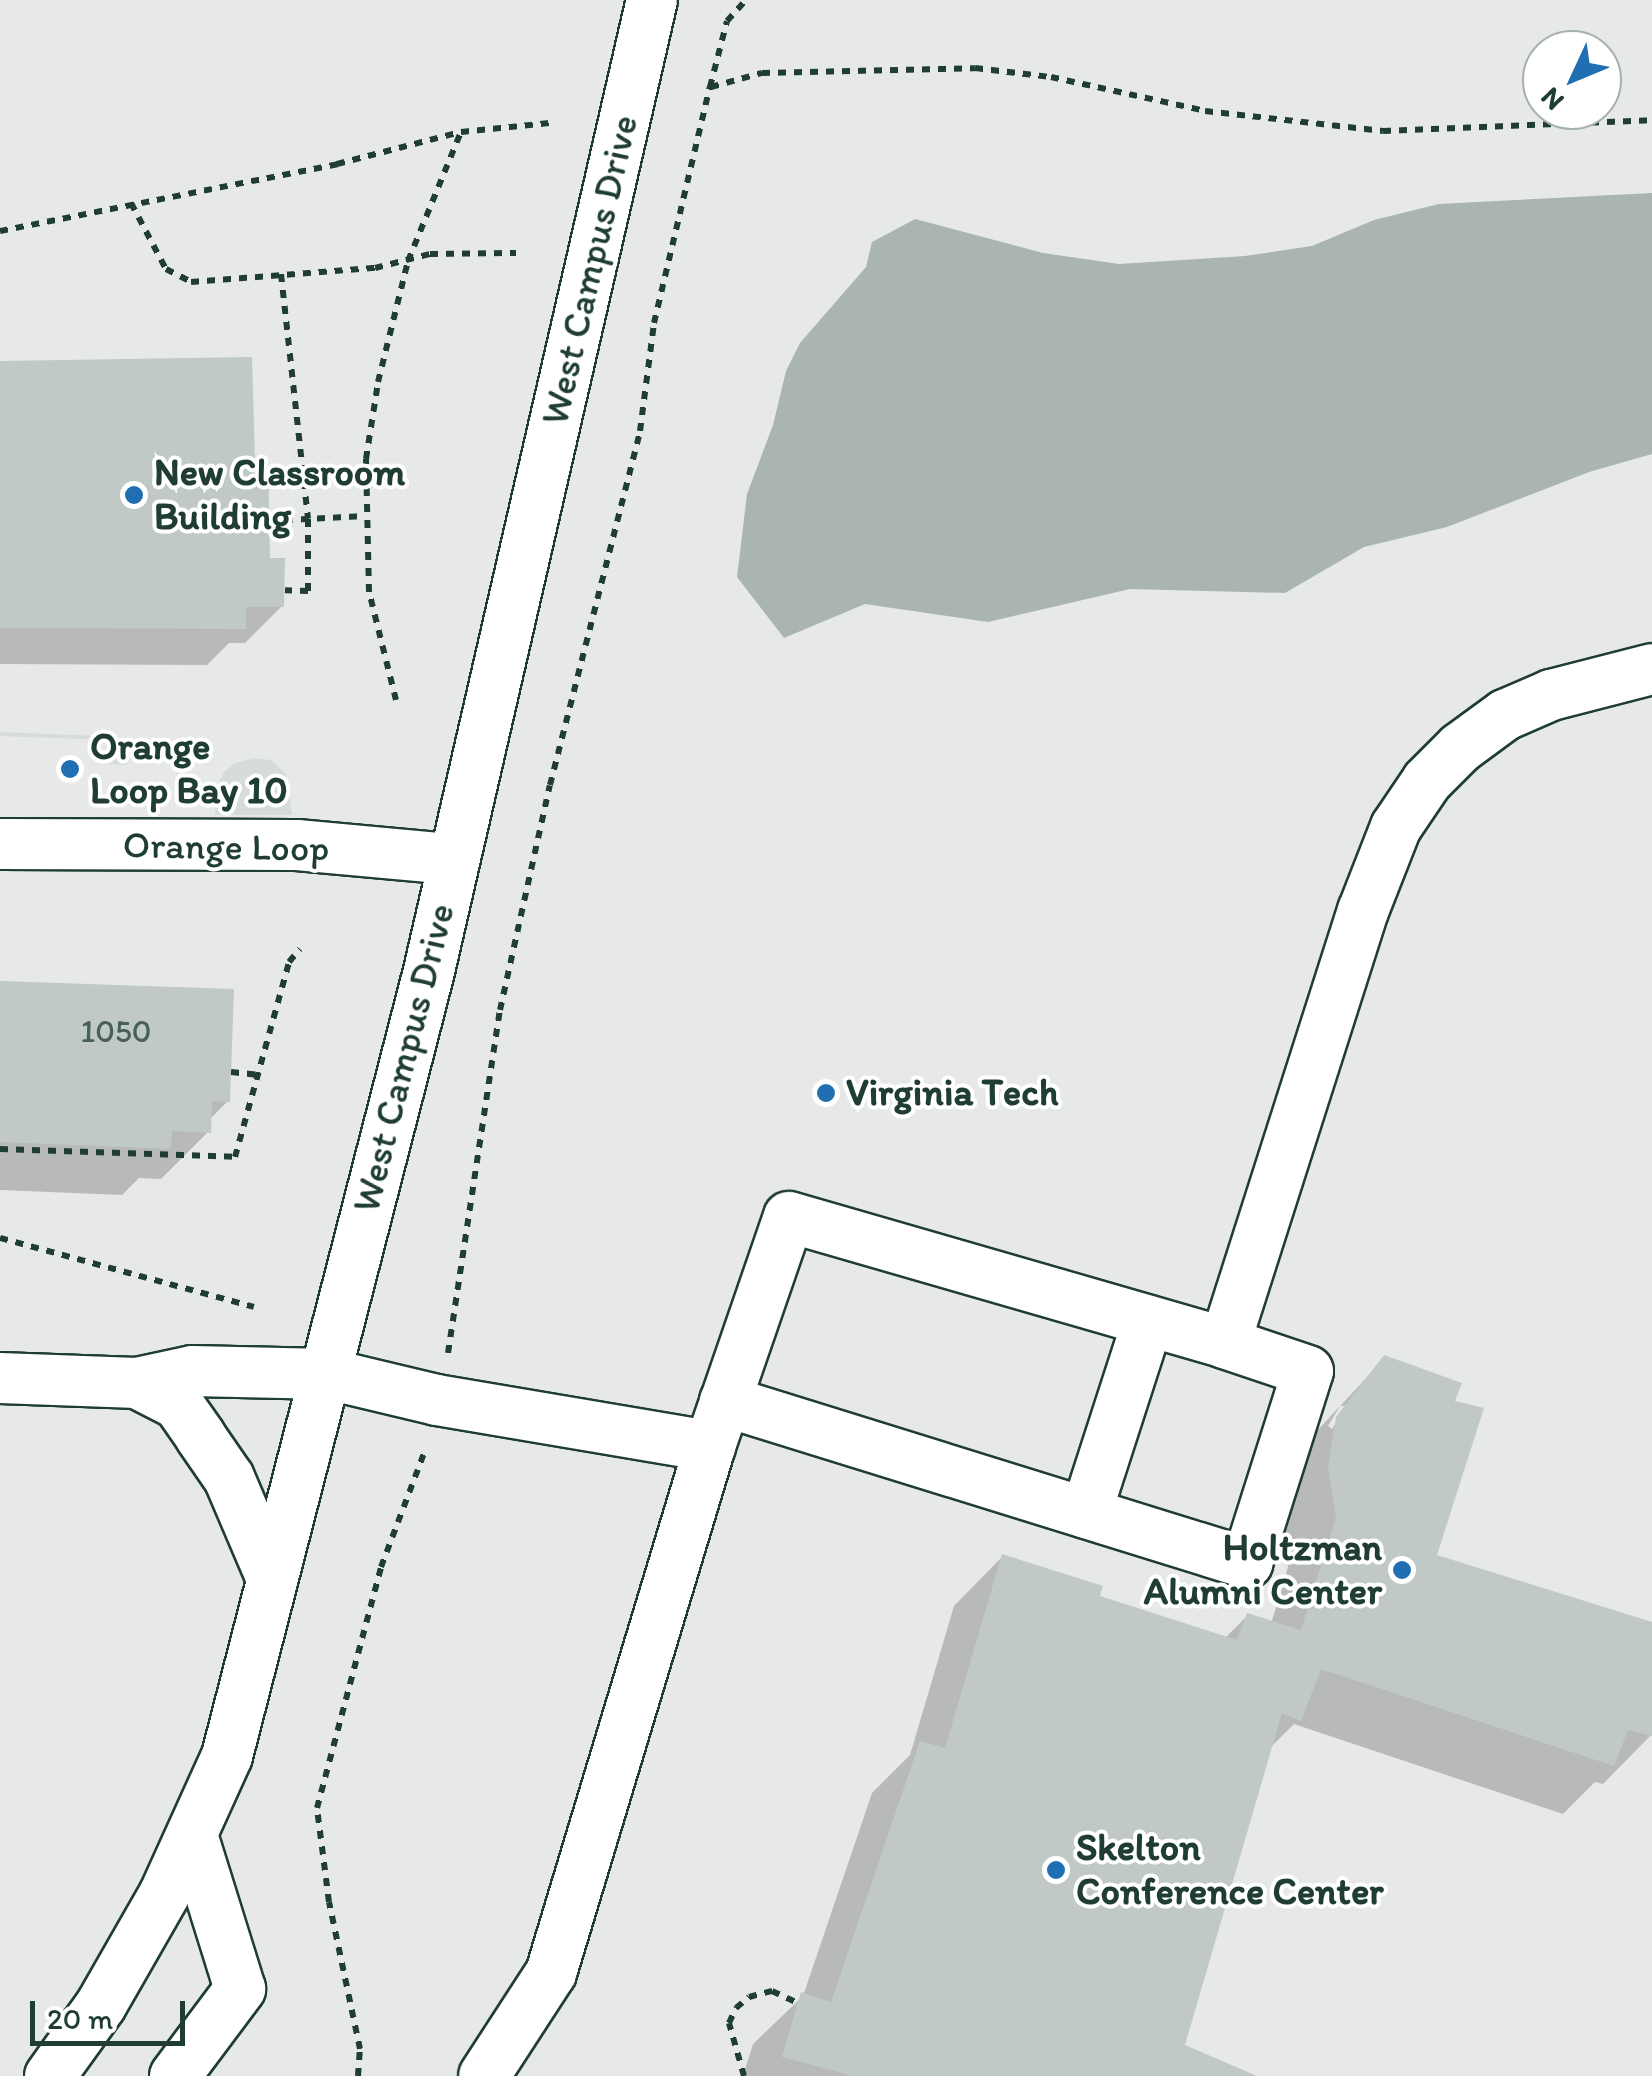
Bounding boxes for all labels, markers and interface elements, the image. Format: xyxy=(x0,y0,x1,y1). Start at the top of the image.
north arrow xyxy=(1522,30,1622,130)
text: N xyxy=(1533,81,1571,118)
street label: West Campus Drive xyxy=(532,111,648,429)
place label: New Classroom Building xyxy=(154,450,405,540)
marker: New Classroom Building xyxy=(123,484,145,506)
place label: Orange Loop Bay 10 xyxy=(90,724,288,814)
marker: Orange Loop Bay 10 xyxy=(59,758,81,780)
street label: Orange Loop xyxy=(122,822,330,872)
street label: West Campus Drive xyxy=(344,899,464,1217)
house number: 1050 xyxy=(80,1012,152,1050)
place label: Virginia Tech xyxy=(846,1070,1055,1116)
marker: Virginia Tech xyxy=(815,1082,837,1104)
place label: Holtzman Alumni Center xyxy=(1144,1525,1382,1615)
marker: Holtzman Alumni Center xyxy=(1391,1559,1413,1581)
place label: Skelton Conference Center xyxy=(1076,1825,1384,1915)
marker: Skelton Conference Center xyxy=(1045,1859,1067,1881)
scale bar xyxy=(35,1981,190,2043)
text: 20 m xyxy=(47,2000,113,2037)

